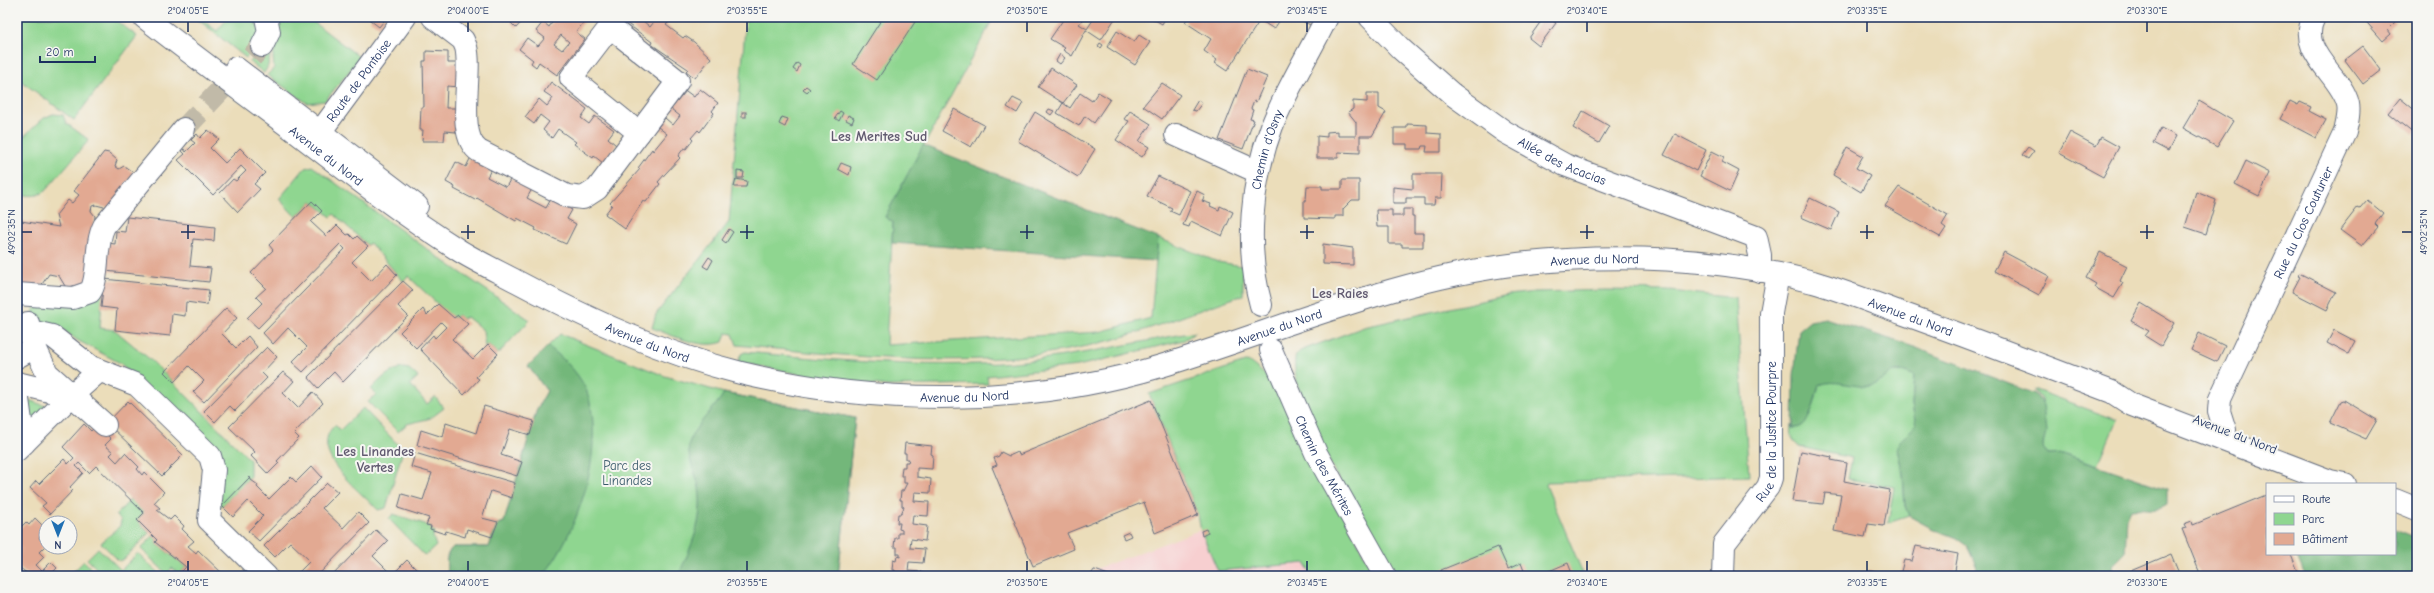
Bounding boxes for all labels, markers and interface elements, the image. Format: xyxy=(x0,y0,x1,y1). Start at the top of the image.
text: 2°04'05"E xyxy=(168,5,208,17)
text: 2°04'00"E xyxy=(447,5,489,17)
text: 2°03'55"E xyxy=(727,5,767,17)
text: 2°03'50"E xyxy=(1006,5,1048,17)
text: 2°03'45"E xyxy=(1287,5,1327,17)
text: 2°03'40"E xyxy=(1567,5,1607,17)
text: 2°03'35"E xyxy=(1847,5,1887,17)
text: 2°03'30"E xyxy=(2127,5,2167,17)
street label: Route de Pontoise xyxy=(323,36,394,125)
scale bar xyxy=(40,38,95,64)
text: 20 m xyxy=(46,45,74,59)
street label: Chemin d'Osny xyxy=(1248,107,1286,191)
street label: Avenue du Nord xyxy=(287,122,366,188)
district label: Les Merites Sud xyxy=(831,128,927,145)
street label: Allée des Acacias xyxy=(1516,133,1608,187)
street label: Rue du Clos Couturier xyxy=(2270,163,2336,281)
text: 49°02'35"N xyxy=(6,209,18,255)
text: 49°02'35"N xyxy=(2418,209,2430,255)
street label: Avenue du Nord xyxy=(1550,251,1639,268)
district label: Les Raies xyxy=(1312,285,1368,302)
street label: Avenue du Nord xyxy=(1866,294,1955,339)
street label: Avenue du Nord xyxy=(1235,305,1324,348)
street label: Avenue du Nord xyxy=(603,319,692,365)
street label: Rue de la Justice Pourpre xyxy=(1752,361,1779,504)
street label: Avenue du Nord xyxy=(920,387,1010,404)
street label: Avenue du Nord xyxy=(2191,411,2279,457)
street label: Chemin des Mérites xyxy=(1293,413,1357,518)
district label: Les Linandes Vertes xyxy=(336,443,414,476)
park label: Parc des Linandes xyxy=(602,458,652,488)
legend xyxy=(2266,483,2396,555)
text: Route xyxy=(2302,492,2331,506)
text: Parc xyxy=(2302,512,2325,526)
north arrow xyxy=(38,515,78,555)
text: Bâtiment xyxy=(2302,532,2348,546)
text: N xyxy=(54,538,62,551)
text: 2°04'05"E xyxy=(168,577,208,589)
text: 2°04'00"E xyxy=(447,577,489,589)
text: 2°03'55"E xyxy=(727,577,767,589)
text: 2°03'50"E xyxy=(1006,577,1048,589)
text: 2°03'45"E xyxy=(1287,577,1327,589)
text: 2°03'40"E xyxy=(1567,577,1607,589)
text: 2°03'35"E xyxy=(1847,577,1887,589)
text: 2°03'30"E xyxy=(2127,577,2167,589)

